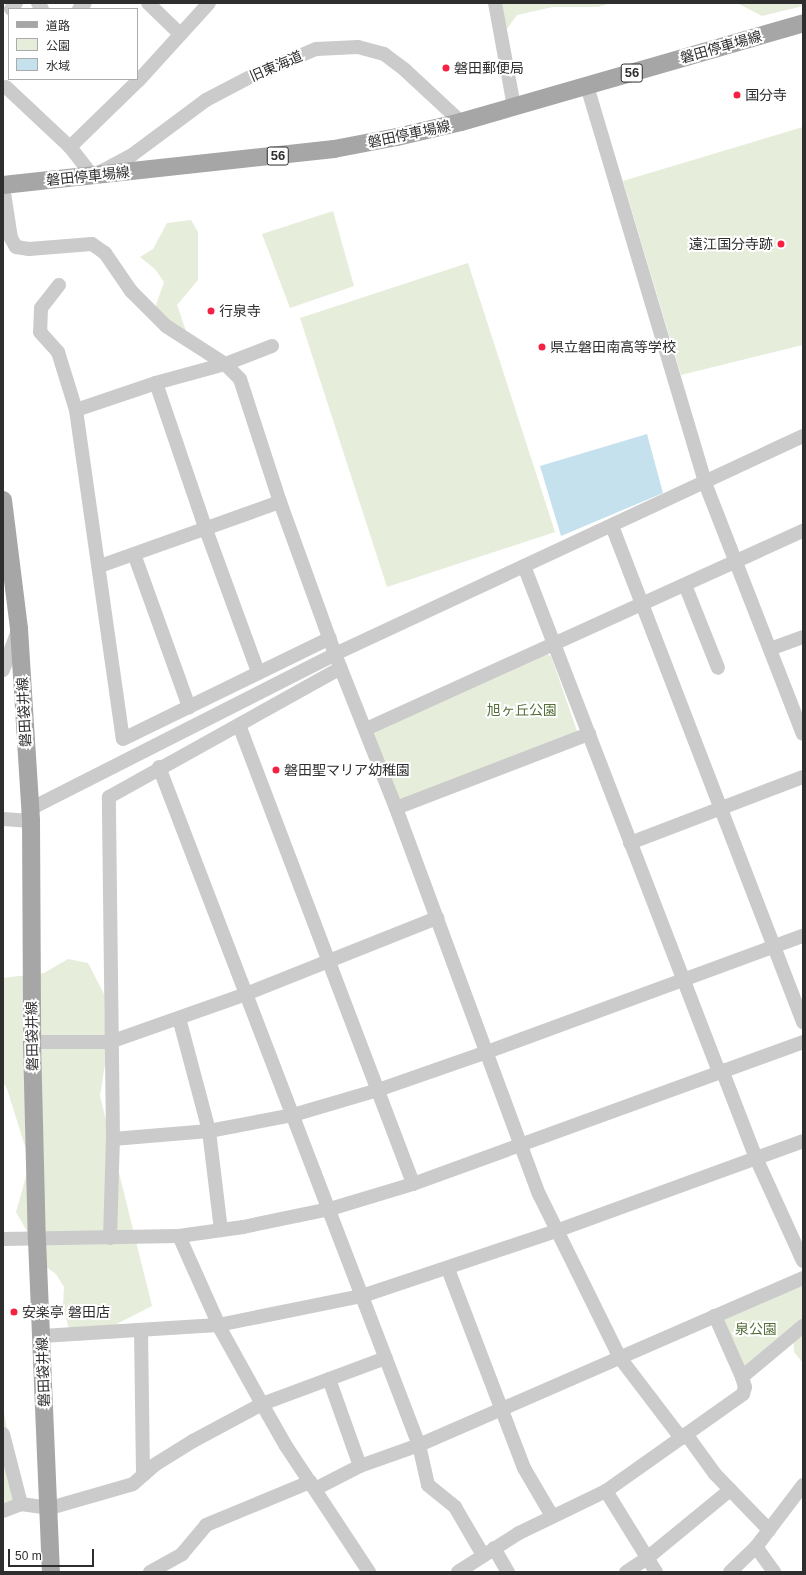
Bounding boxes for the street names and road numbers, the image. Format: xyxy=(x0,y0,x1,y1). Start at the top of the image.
street label: 磐田停車場線 xyxy=(678,27,764,67)
street label: 旧東海道 xyxy=(247,47,305,85)
road number: 56 xyxy=(620,62,644,84)
street label: 磐田停車場線 xyxy=(366,117,452,151)
road number: 56 xyxy=(266,145,290,167)
street label: 磐田停車場線 xyxy=(45,163,131,189)
street label: 磐田袋井線 xyxy=(14,677,34,747)
street label: 磐田袋井線 xyxy=(23,1001,41,1071)
street label: 磐田袋井線 xyxy=(33,1337,53,1407)

